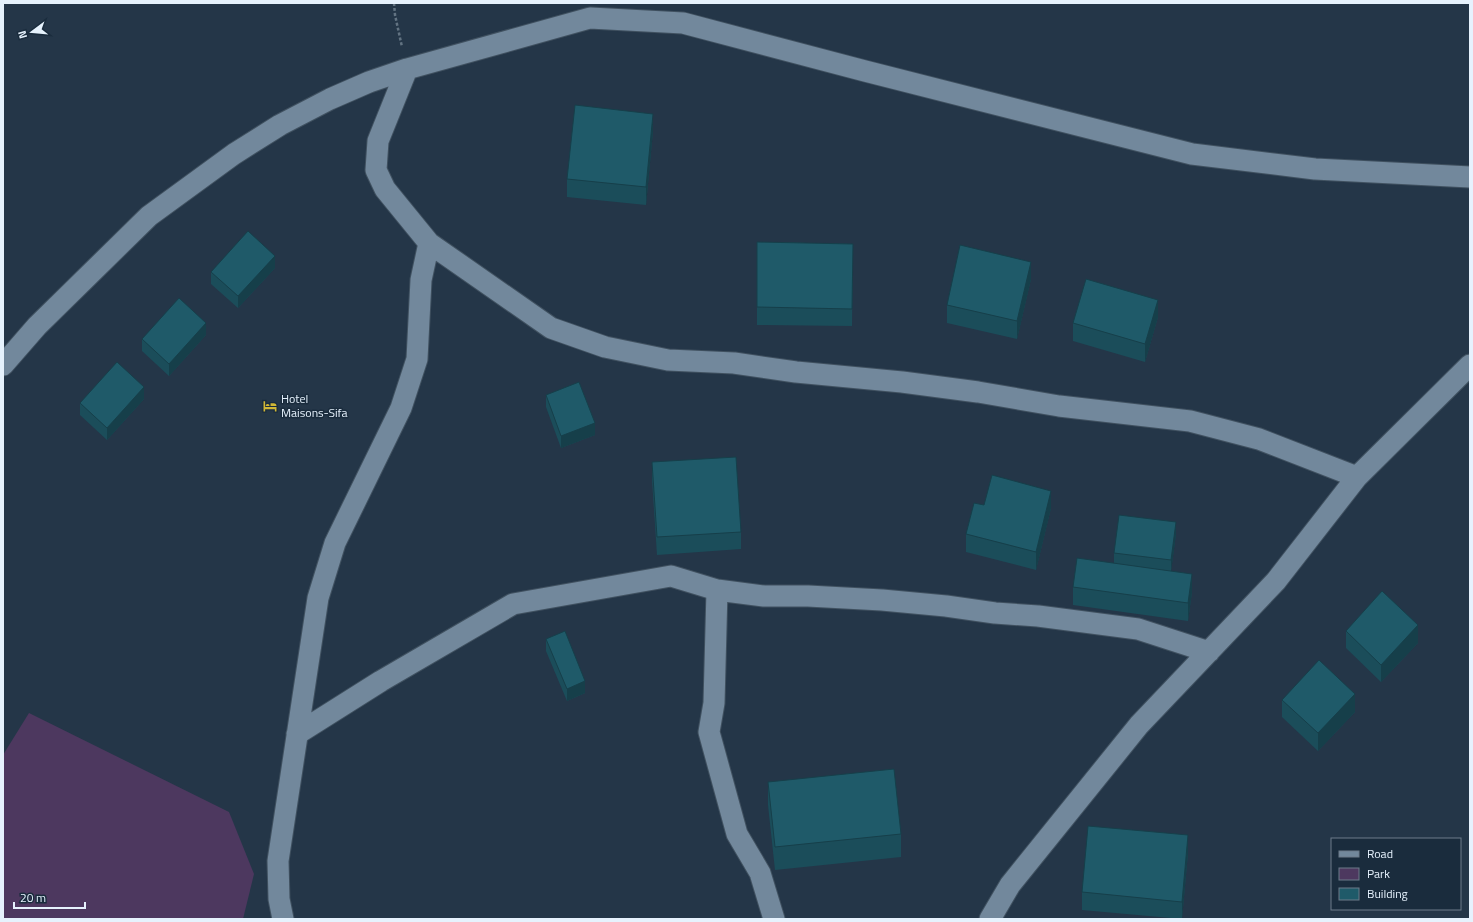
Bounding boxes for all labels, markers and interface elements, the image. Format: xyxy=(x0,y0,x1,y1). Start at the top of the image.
north arrow xyxy=(12,12,52,52)
text: N xyxy=(14,29,31,41)
place label: Hotel Maisons-Sifa xyxy=(281,389,348,422)
hotel icon: Hotel Maisons-Sifa xyxy=(262,398,278,414)
legend xyxy=(1331,838,1461,910)
text: Road xyxy=(1367,844,1393,863)
text: Park xyxy=(1367,864,1390,883)
scale bar xyxy=(14,884,85,910)
text: Building xyxy=(1367,884,1408,903)
text: 20 m xyxy=(20,888,46,907)

